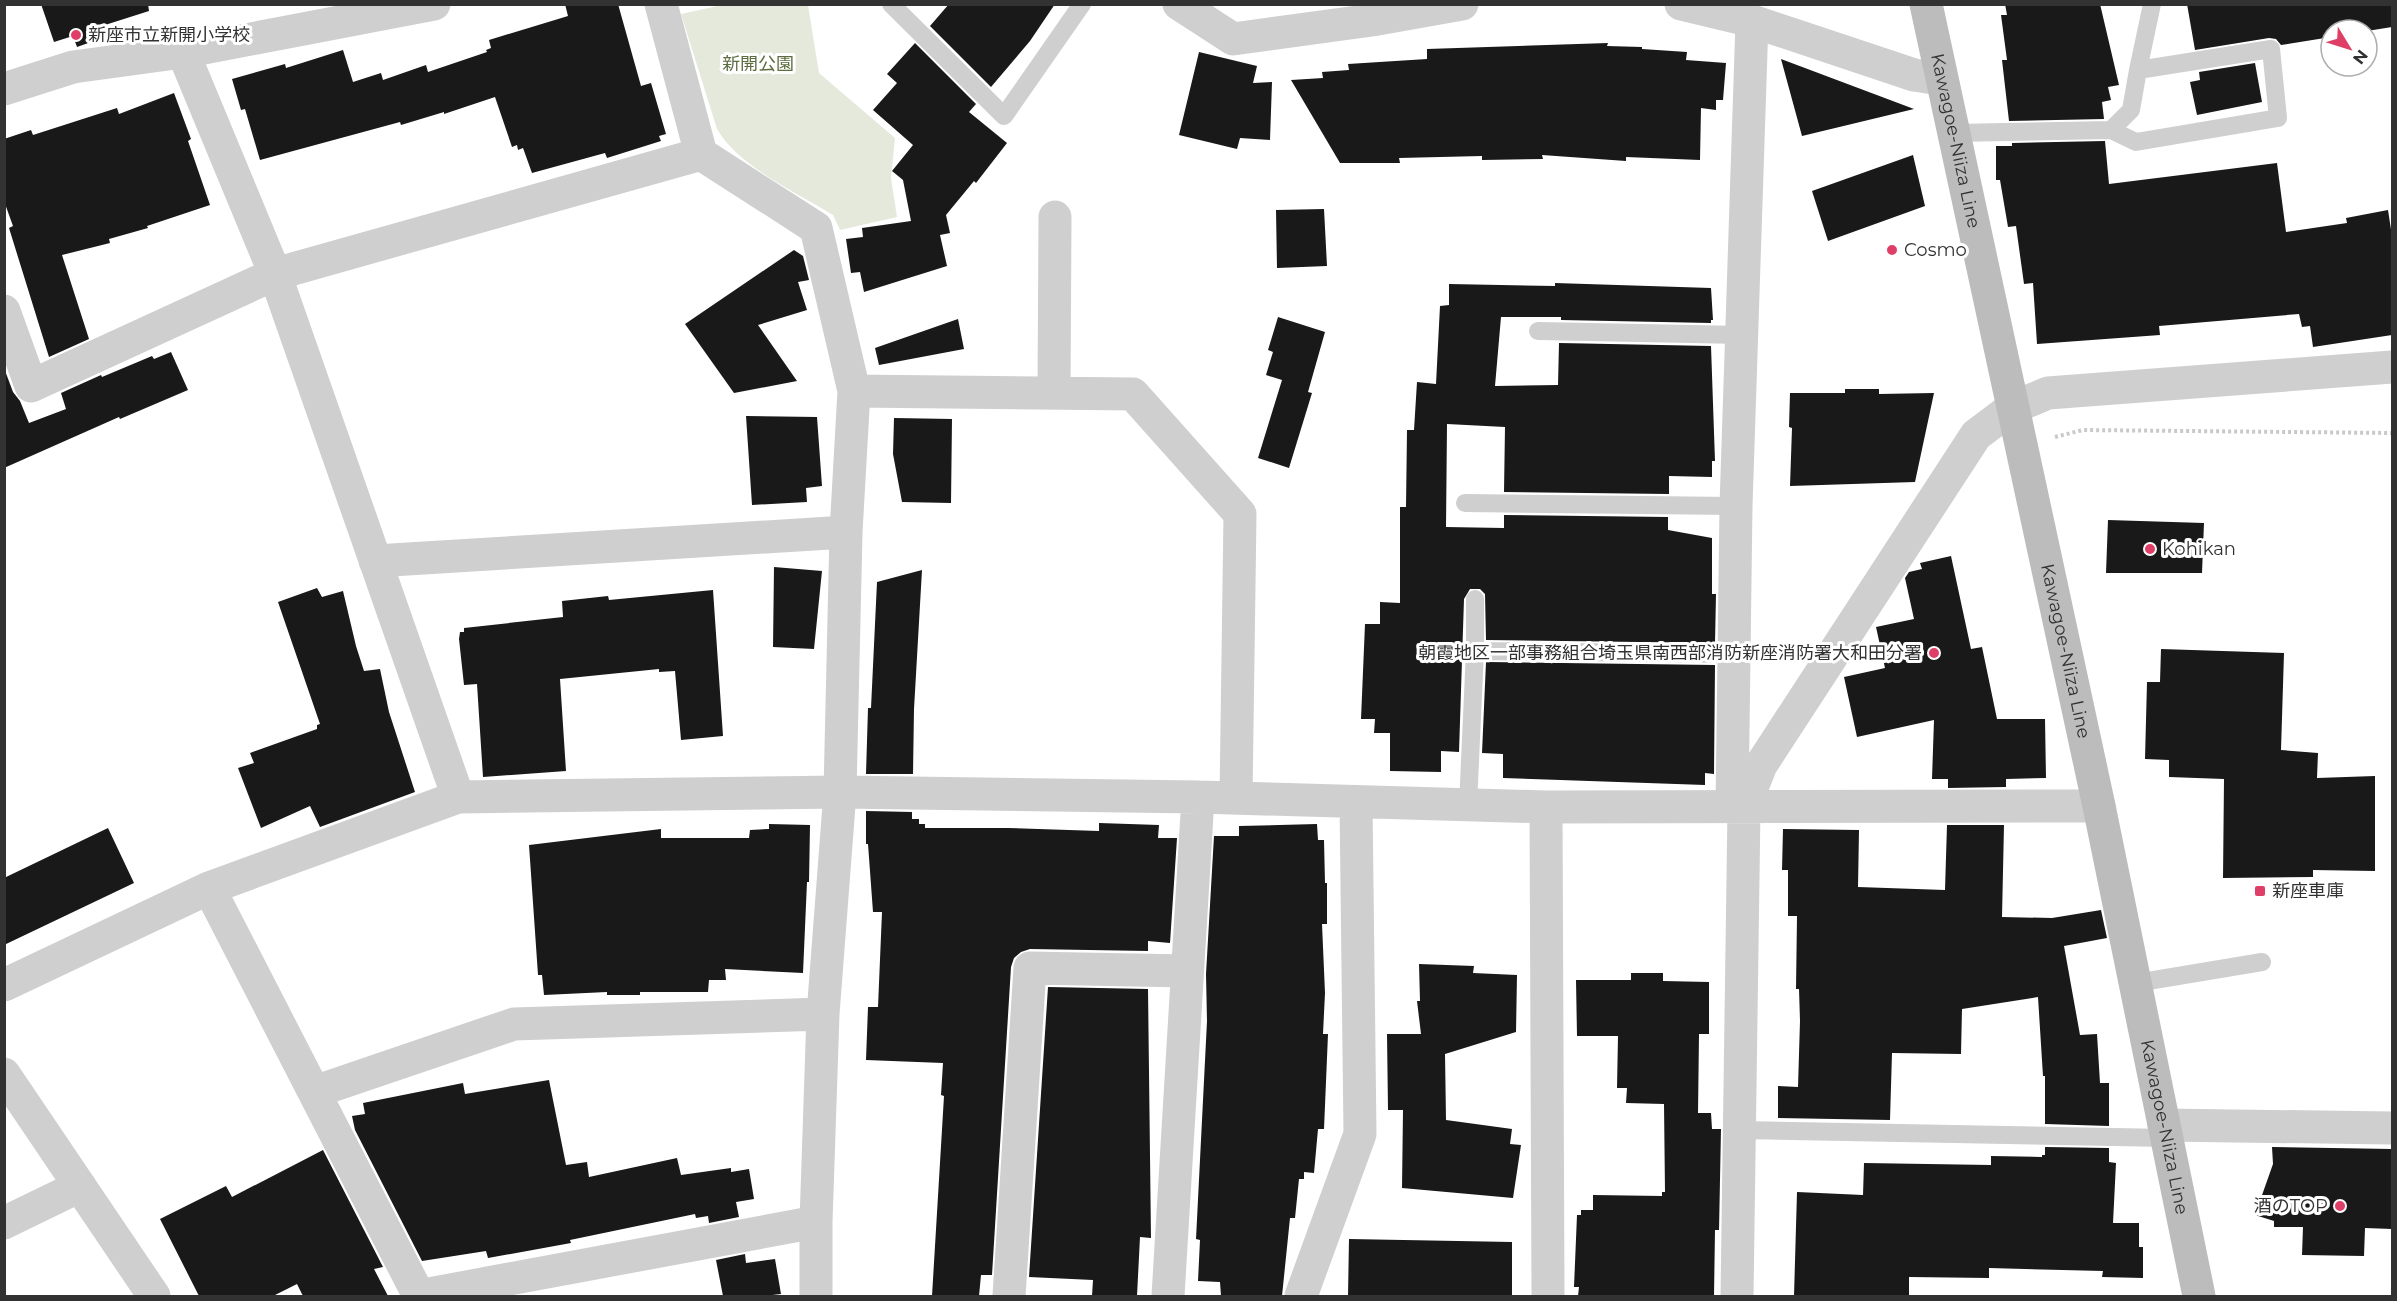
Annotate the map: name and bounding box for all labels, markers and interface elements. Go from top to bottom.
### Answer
north arrow [2319,18,2379,78]
place label: 新座市立新開小学校 [88,24,250,46]
marker: 新座市立新開小学校 [69,28,83,42]
text: N [2349,46,2372,68]
street label: Kawagoe-Niiza Line [1926,51,1985,230]
park label: 新開公園 [722,53,794,75]
place label: Cosmo [1904,239,1967,261]
marker: Cosmo [1885,243,1899,257]
place label: Kohikan [2162,538,2236,560]
marker: Kohikan [2143,542,2157,556]
street label: Kawagoe-Niiza Line [2036,562,2095,741]
place label: 朝霞地区一部事務組合埼玉県南西部消防新座消防署大和田分署 [1418,642,1922,664]
marker: 朝霞地区一部事務組合埼玉県南西部消防新座消防署大和田分署 [1927,646,1941,660]
place label: 新座車庫 [2272,880,2344,902]
marker: 新座車庫 [2253,884,2267,898]
street label: Kawagoe-Niiza Line [2136,1037,2193,1217]
place label: 酒のTOP [2254,1195,2328,1217]
marker: 酒のTOP [2333,1199,2347,1213]

